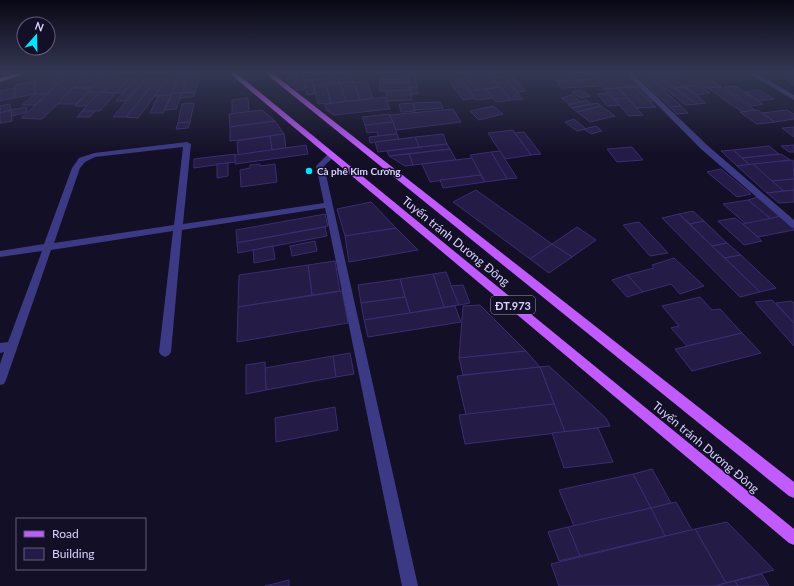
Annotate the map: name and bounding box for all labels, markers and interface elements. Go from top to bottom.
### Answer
north arrow [16,16,56,56]
text: N [33,19,46,34]
place label: Cà phê Kim Cương [317,165,401,177]
marker: Cà phê Kim Cương [304,166,314,176]
street label: Tuyến tránh Dương Đông [399,193,513,289]
road number: ĐT.973 [491,296,535,314]
street label: Tuyến tránh Dương Đông [650,398,762,496]
legend [16,518,146,570]
text: Road [52,526,79,541]
text: Building [52,546,95,561]

